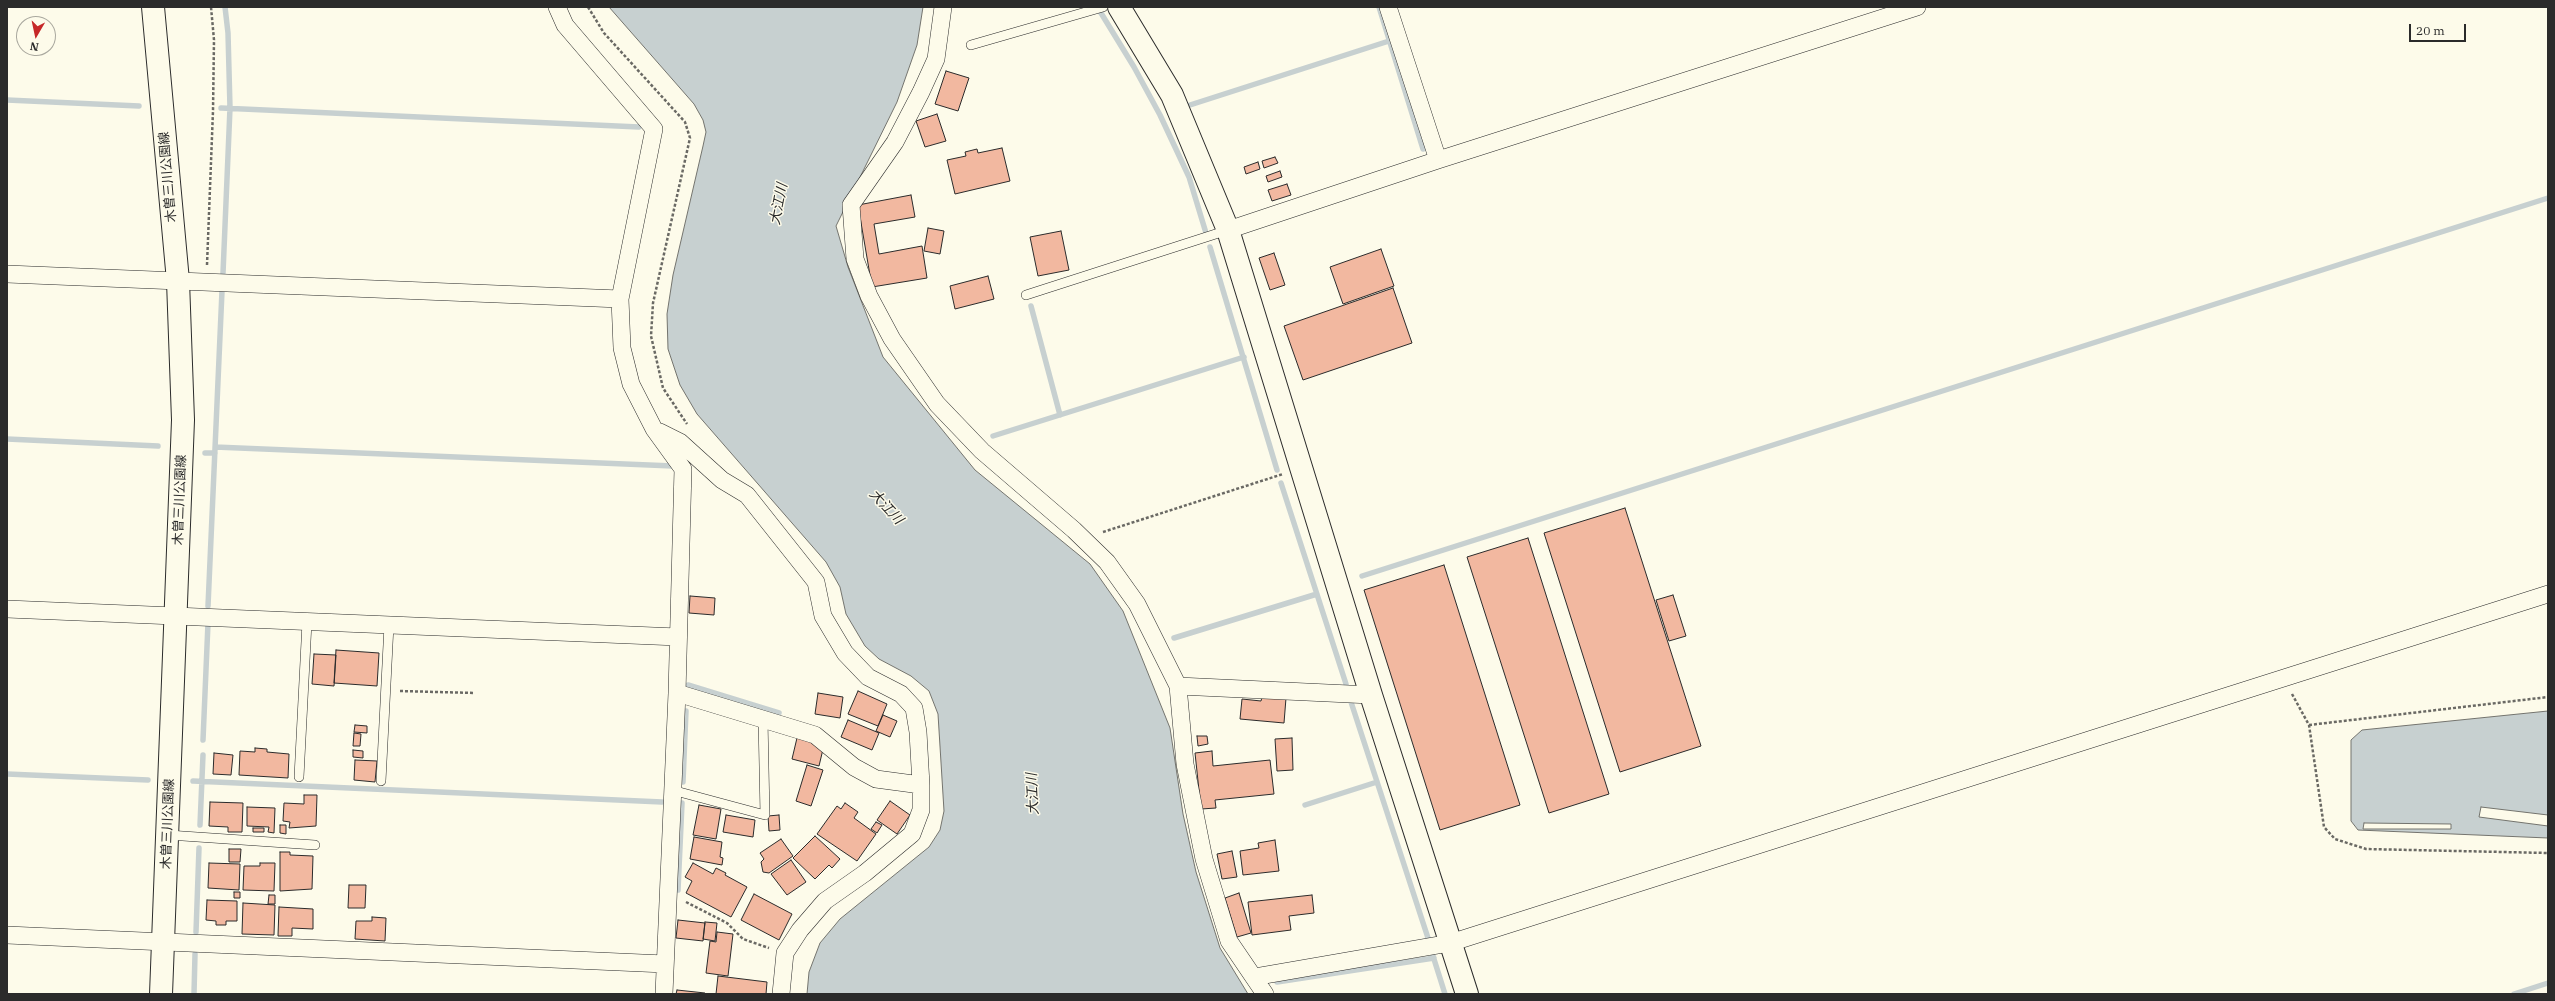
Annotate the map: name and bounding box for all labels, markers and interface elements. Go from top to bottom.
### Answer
north arrow [16,16,56,56]
scale bar [2411,16,2468,42]
text: 20 m [2416,23,2445,38]
text: N [29,39,40,54]
street label: 木曽三川公園線 [156,131,180,223]
water label: 大江川 [767,182,791,226]
street label: 木曽三川公園線 [171,454,189,546]
water label: 大江川 [866,486,906,528]
water label: 大江川 [1024,773,1042,815]
street label: 木曽三川公園線 [159,778,177,870]

